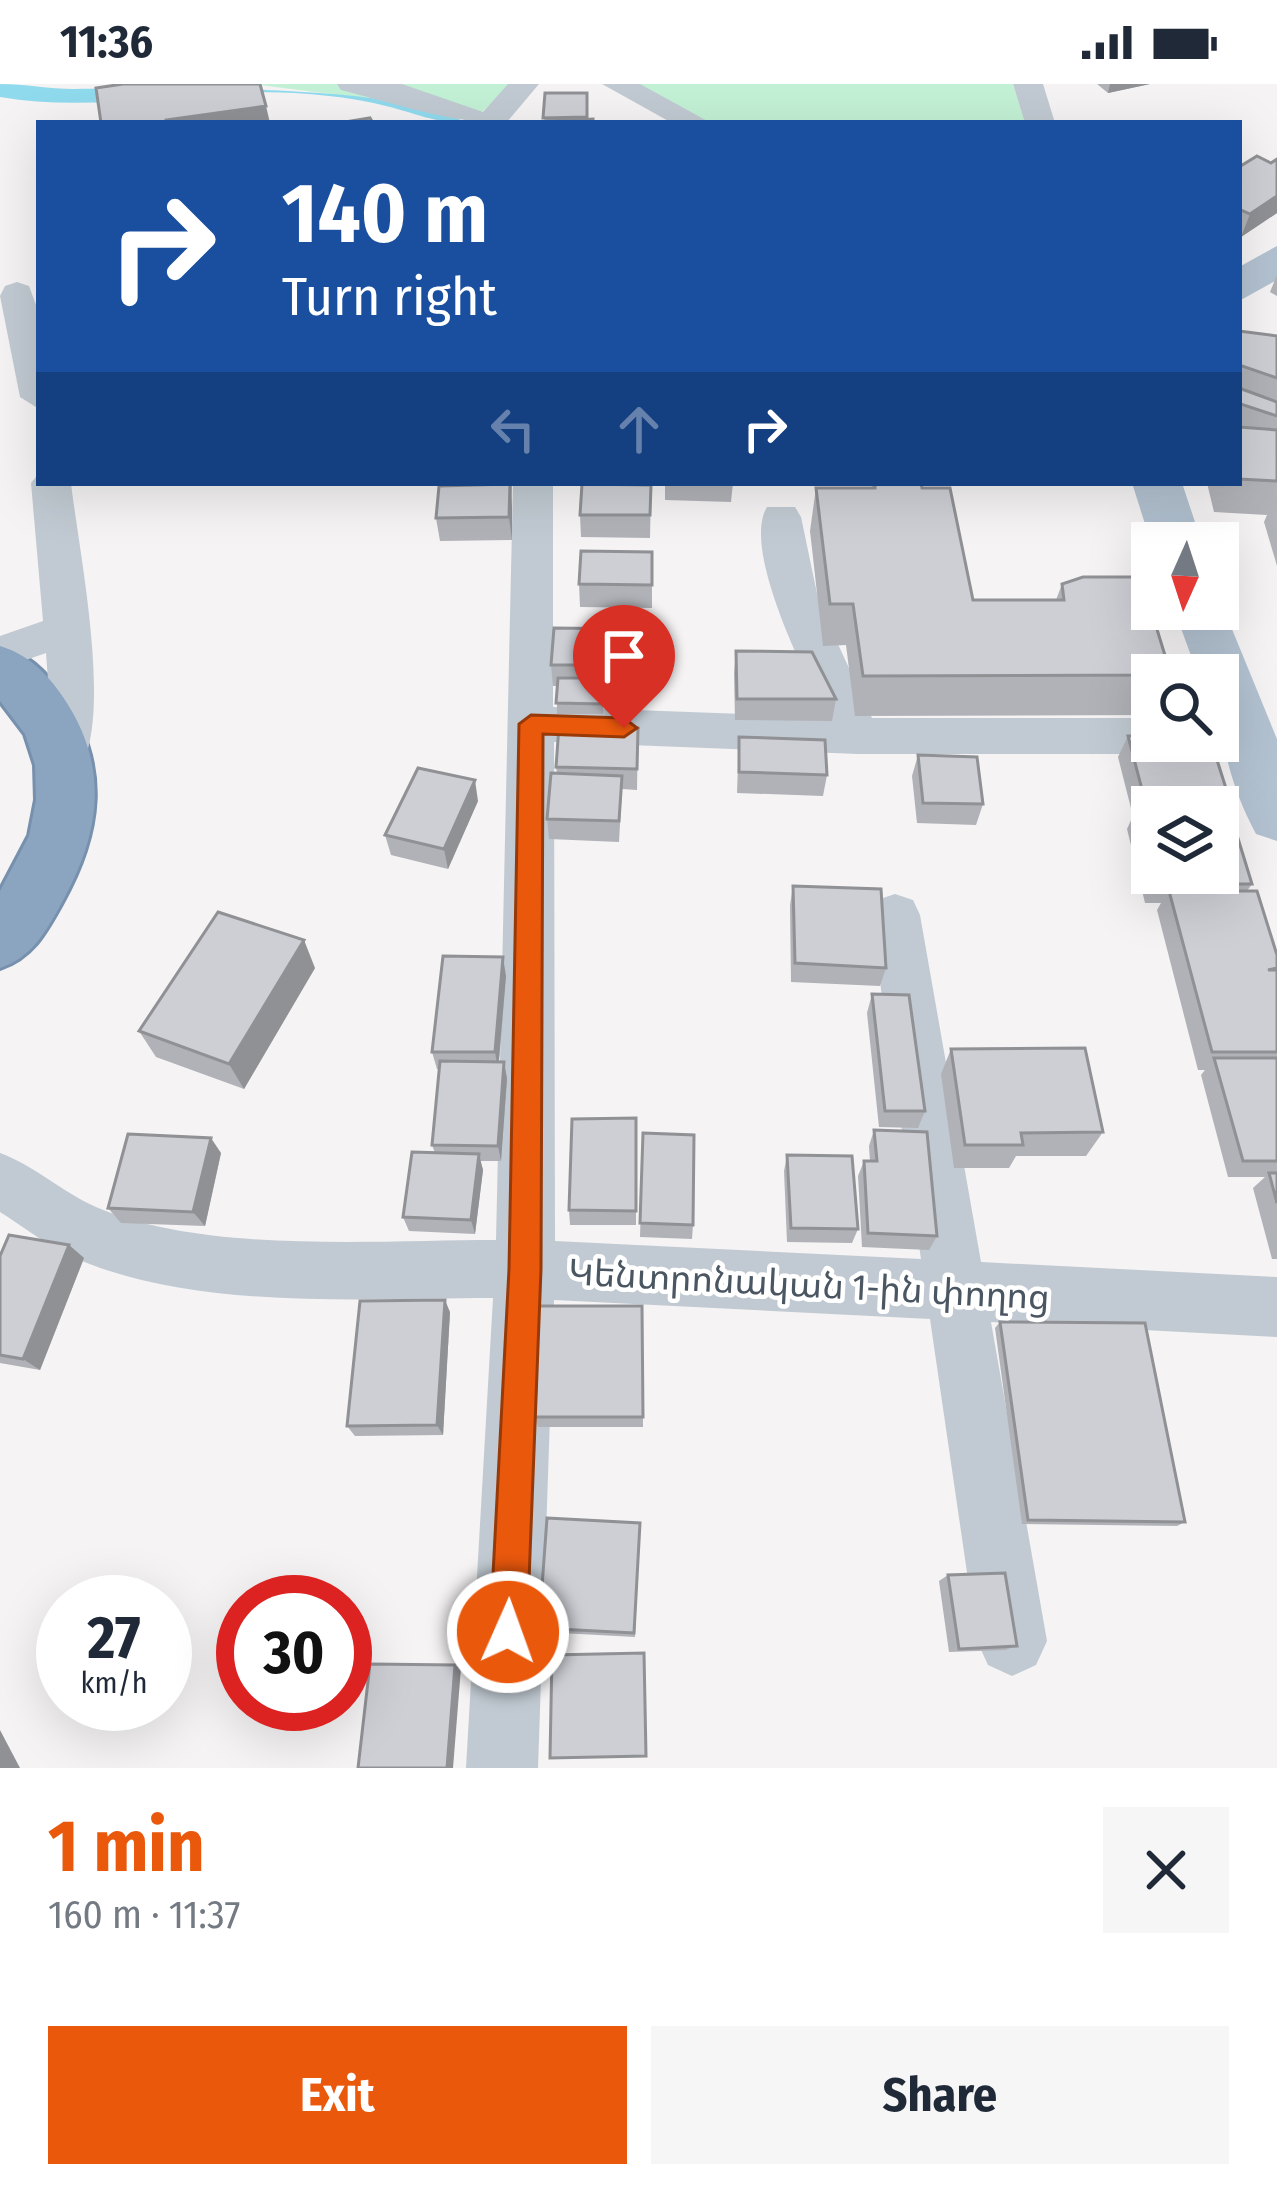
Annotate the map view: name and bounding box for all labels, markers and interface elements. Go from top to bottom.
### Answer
text: 11:36 [60,15,153,69]
text: 140 m [282,163,488,264]
icon: right [84,168,240,324]
text: Turn right [282,265,497,329]
icon: left [480,396,546,462]
icon: ahead [606,396,672,462]
icon: right [732,396,798,462]
north arrow [1131,522,1239,630]
map controls [1131,522,1239,894]
pin [573,605,675,728]
icon: arrive [591,623,657,689]
button: search [1131,654,1239,762]
button: layers [1131,786,1239,894]
street label: Կենտրոնական 1-ին փողոց [567,1250,1051,1320]
position arrow [445,1569,571,1695]
speed limit sign: 30 [216,1575,372,1731]
text: 27 [87,1602,141,1674]
text: km/h [81,1665,147,1701]
text: 1 min [48,1804,205,1890]
button: close [1103,1807,1229,1933]
text: 160 m · 11:37 [48,1892,240,1938]
button: Exit [48,2026,627,2164]
button: Share [651,2026,1229,2164]

